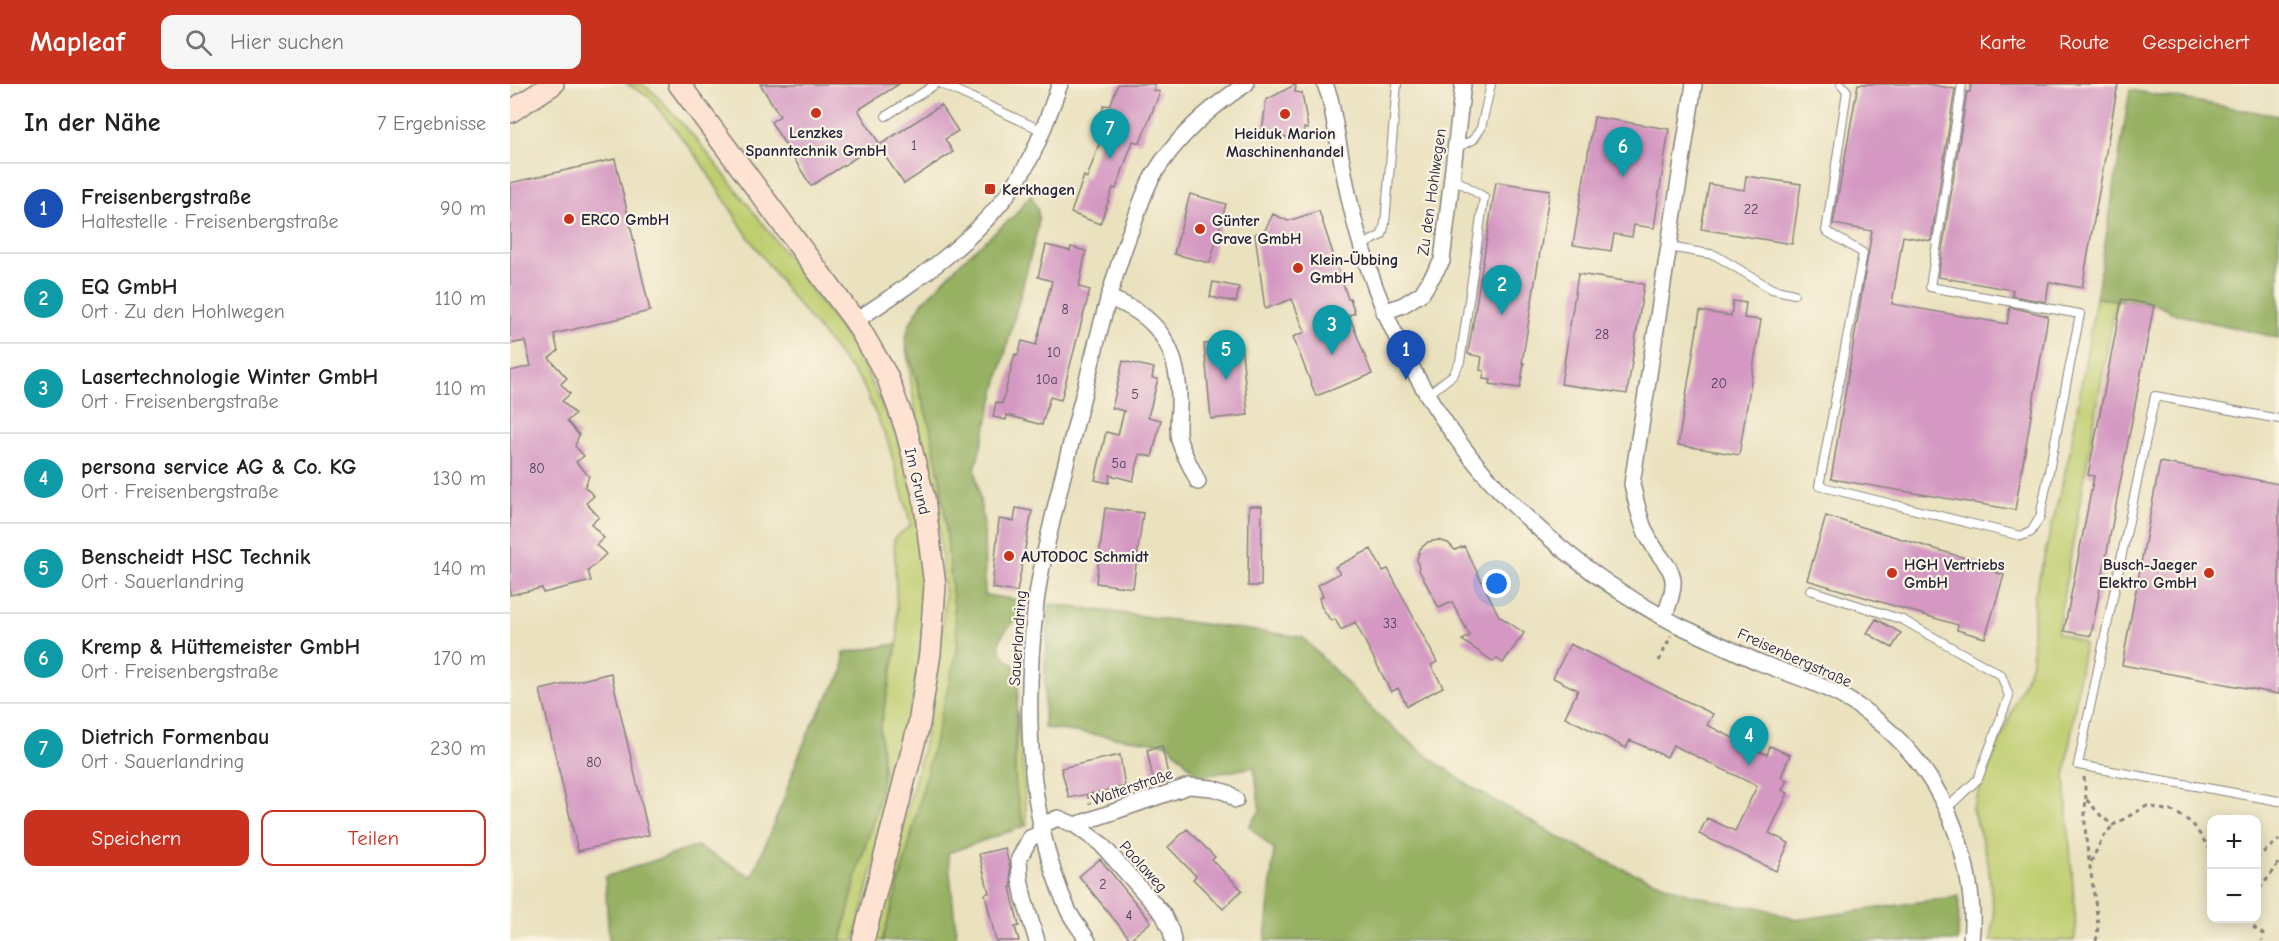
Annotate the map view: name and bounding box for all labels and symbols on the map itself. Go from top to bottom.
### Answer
marker: Lenzkes Spanntechnik GmbH [809,106,823,120]
marker: Heiduk Marion Maschinenhandel [1278,107,1292,121]
pin: 7 [1090,110,1130,159]
place label: Lenzkes Spanntechnik GmbH [745,124,887,160]
place label: Heiduk Marion Maschinenhandel [1226,125,1344,161]
street label: Zu den Hohlwegen [1414,127,1450,257]
pin: 6 [1604,128,1642,177]
house number: 1 [911,137,917,154]
place label: Kerkhagen [1002,181,1075,199]
marker: Kerkhagen [983,182,997,196]
house number: 22 [1744,201,1758,218]
place label: ERCO GmbH [581,211,669,229]
marker: ERCO GmbH [562,212,576,226]
place label: Günter Grave GmbH [1212,212,1301,248]
marker: Günter Grave GmbH [1193,222,1207,236]
place label: Klein-Übbing GmbH [1310,251,1399,287]
marker: Klein-Übbing GmbH [1291,261,1305,275]
pin: 2 [1482,266,1522,315]
house number: 8 [1061,301,1069,318]
pin: 3 [1312,306,1352,355]
house number: 28 [1595,326,1609,343]
pin: 5 [1206,330,1246,380]
pin: 1 [1386,330,1426,380]
house number: 10 [1047,344,1061,361]
house number: 10a [1036,371,1058,388]
house number: 20 [1711,375,1727,392]
house number: 5 [1131,386,1139,403]
street label: Im Grund [901,446,933,516]
house number: 5a [1112,455,1126,472]
house number: 80 [529,460,545,477]
place label: AUTODOC Schmidt [1021,548,1149,566]
marker: AUTODOC Schmidt [1002,549,1016,563]
place label: HGH Vertriebs GmbH [1904,556,2005,592]
place label: Busch-Jaeger Elektro GmbH [2099,556,2198,592]
marker: HGH Vertriebs GmbH [1885,566,1899,580]
marker: Busch-Jaeger Elektro GmbH [2202,566,2216,580]
your location [1482,569,1511,598]
street label: Sauerlandring [1006,590,1030,687]
house number: 33 [1383,615,1397,632]
street label: Freisenbergstraße [1735,625,1855,691]
pin: 4 [1730,716,1768,766]
house number: 80 [586,754,602,771]
street label: Walterstraße [1089,765,1175,809]
street label: Paolaweg [1116,837,1171,896]
house number: 2 [1099,876,1107,893]
house number: 4 [1126,907,1133,924]

